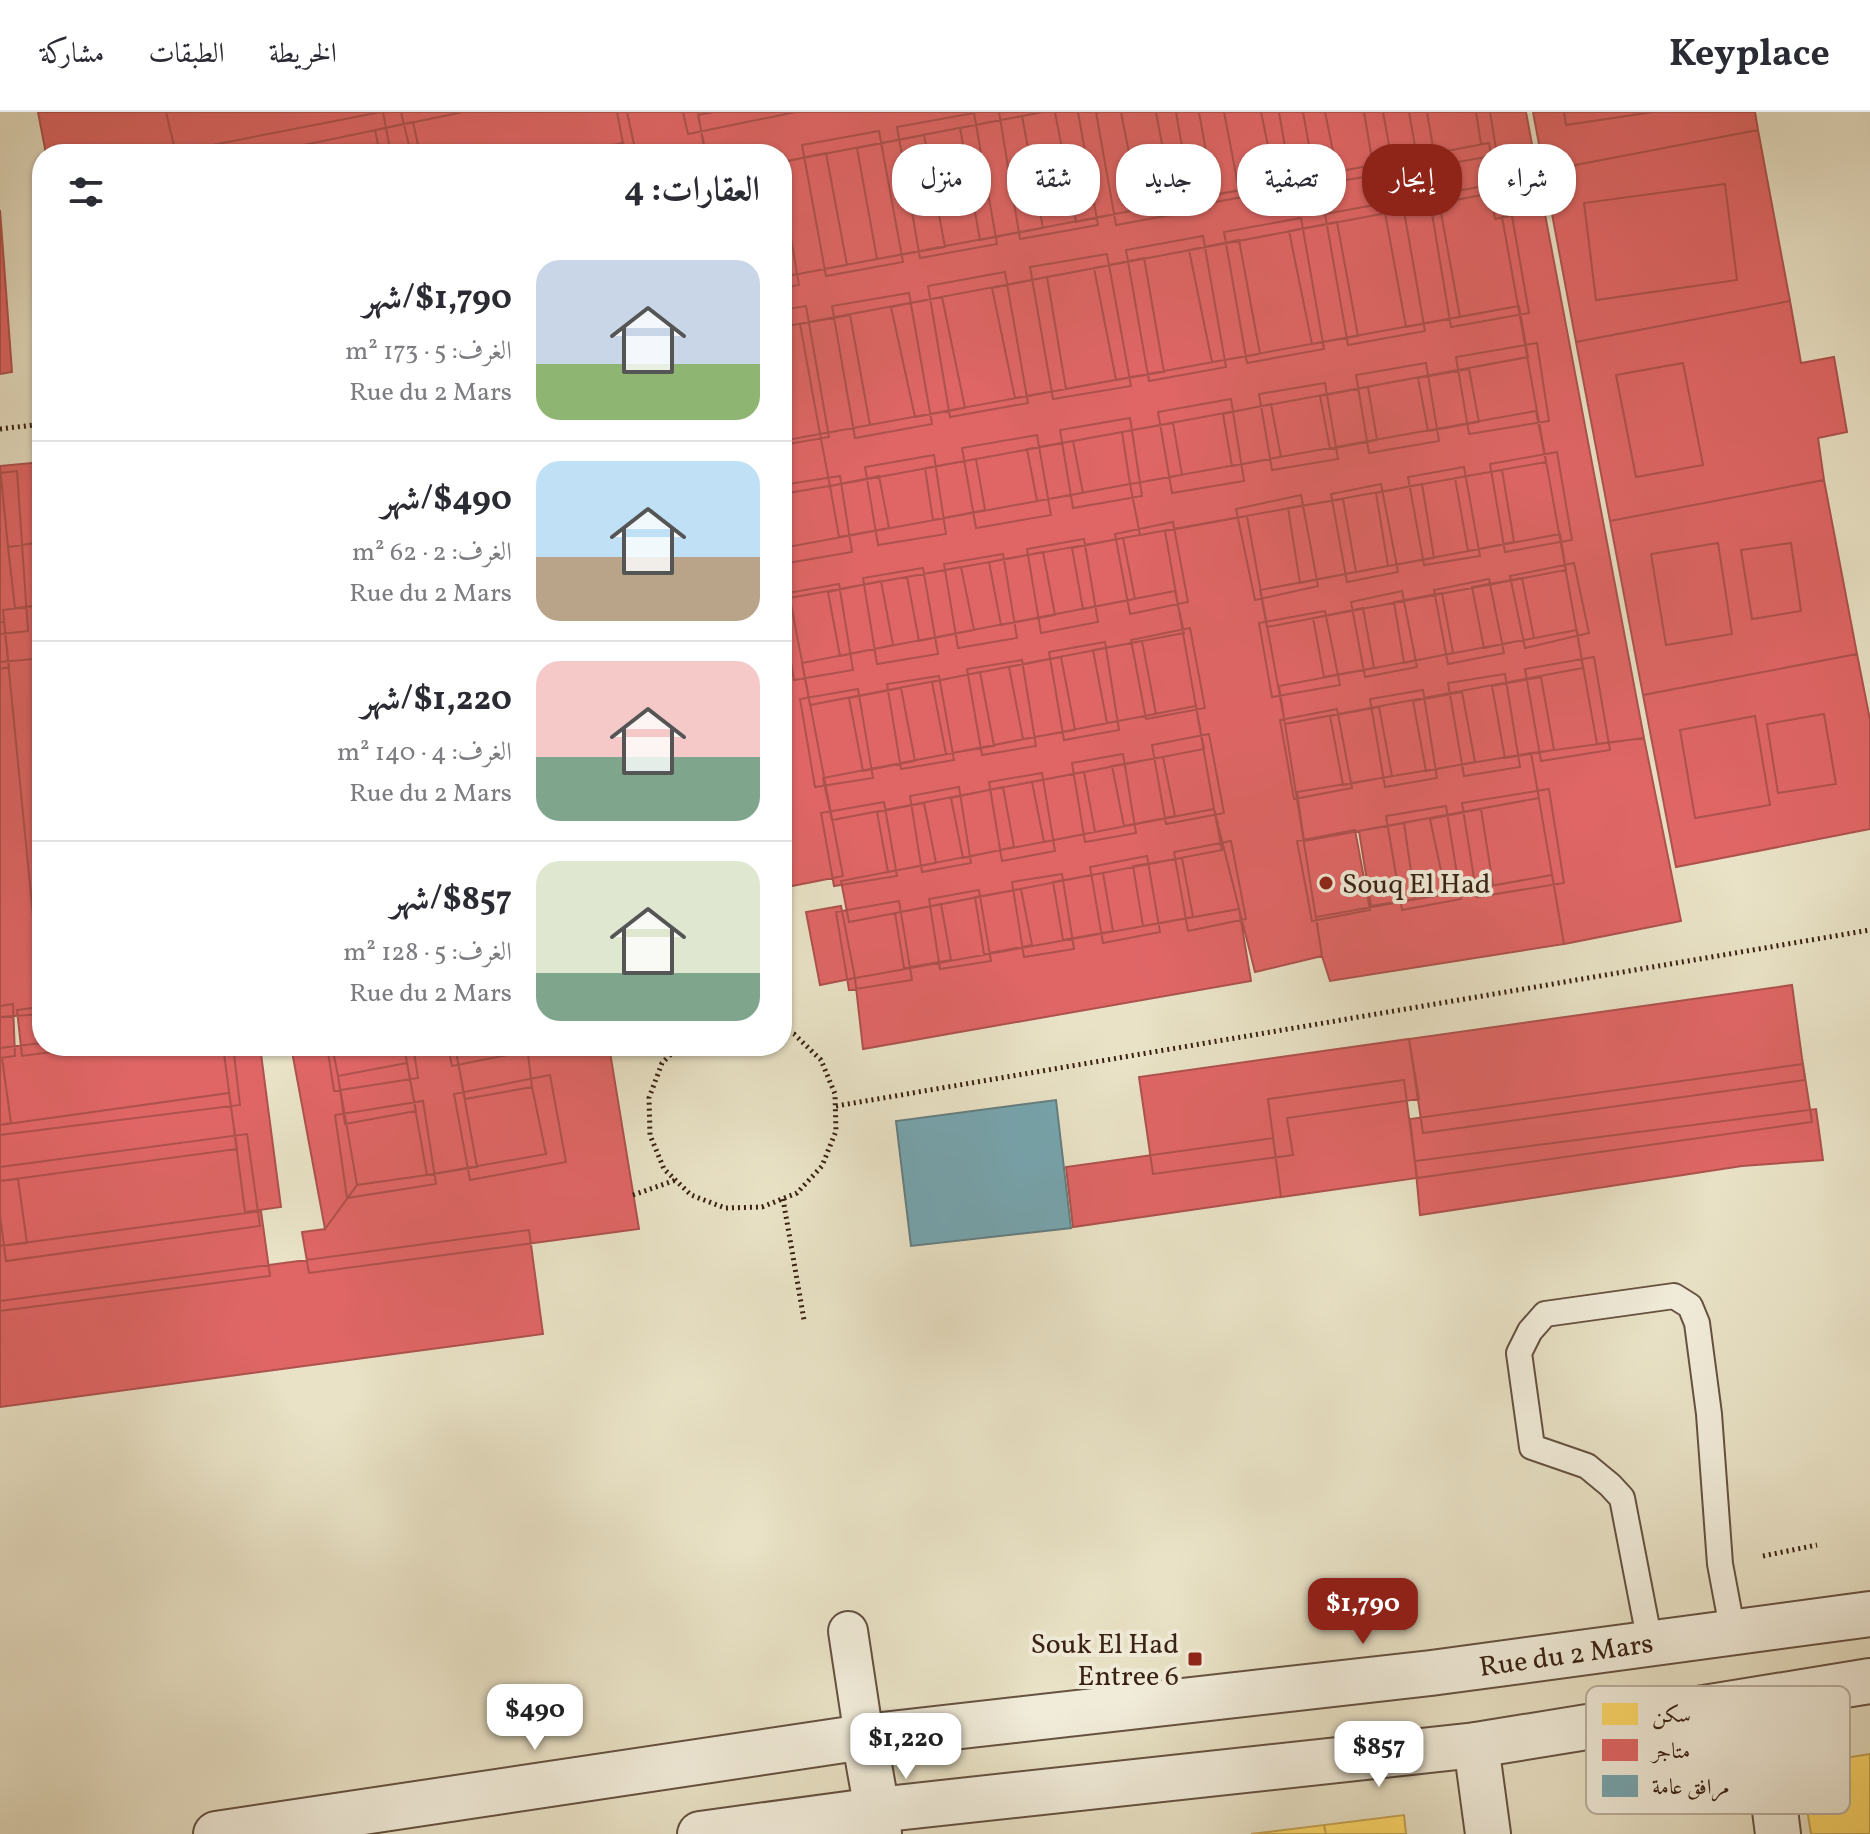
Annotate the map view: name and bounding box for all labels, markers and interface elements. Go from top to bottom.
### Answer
text: Keyplace [1669,29,1830,82]
text: مشاركة [40,35,104,74]
text: الطبقات [148,35,225,74]
text: الخريطة [269,35,337,74]
chip: منزل [892,144,991,216]
chip: شقة [1007,144,1100,216]
chip: جديد [1116,144,1221,216]
chip: تصفية [1237,144,1346,216]
chip: إيجار [1362,144,1462,216]
chip: شراء [1478,144,1576,216]
text: العقارات: 4 [624,168,760,215]
icon: filters [64,170,108,214]
text: $1,790/شهر [363,276,512,323]
icon: home [600,292,696,388]
text: الغرف: 5 · 173 m² [345,334,512,370]
text: Rue du 2 Mars [349,375,512,411]
text: $490/شهر [381,477,512,524]
icon: home [600,493,696,589]
text: الغرف: 2 · 62 m² [352,535,512,571]
text: Rue du 2 Mars [349,576,512,612]
text: $1,220/شهر [361,677,512,724]
icon: home [600,693,696,789]
text: الغرف: 4 · 140 m² [337,735,512,771]
text: Rue du 2 Mars [349,776,512,812]
place label: Souq El Had [1342,866,1491,905]
marker: Souq El Had [1317,874,1335,892]
text: $857/شهر [391,877,512,924]
icon: home [600,893,696,989]
text: الغرف: 5 · 128 m² [343,935,512,971]
text: Rue du 2 Mars [349,976,512,1012]
pin: $1,790 [1298,1578,1428,1646]
text: $1,790 [1326,1586,1400,1622]
street label: Rue du 2 Mars [1477,1625,1656,1688]
place label: Souk El Had Entree 6 [1030,1626,1179,1697]
marker: Souk El Had Entree 6 [1186,1650,1204,1668]
pin: $490 [488,1684,582,1752]
legend [1586,1686,1850,1814]
text: $490 [505,1692,565,1728]
text: سكن [1652,1701,1691,1732]
pin: $1,220 [841,1713,971,1781]
text: $1,220 [868,1721,944,1757]
pin: $857 [1332,1721,1426,1789]
text: $857 [1352,1729,1406,1765]
text: متاجر [1650,1737,1690,1768]
text: مرافق عامة [1652,1773,1730,1804]

